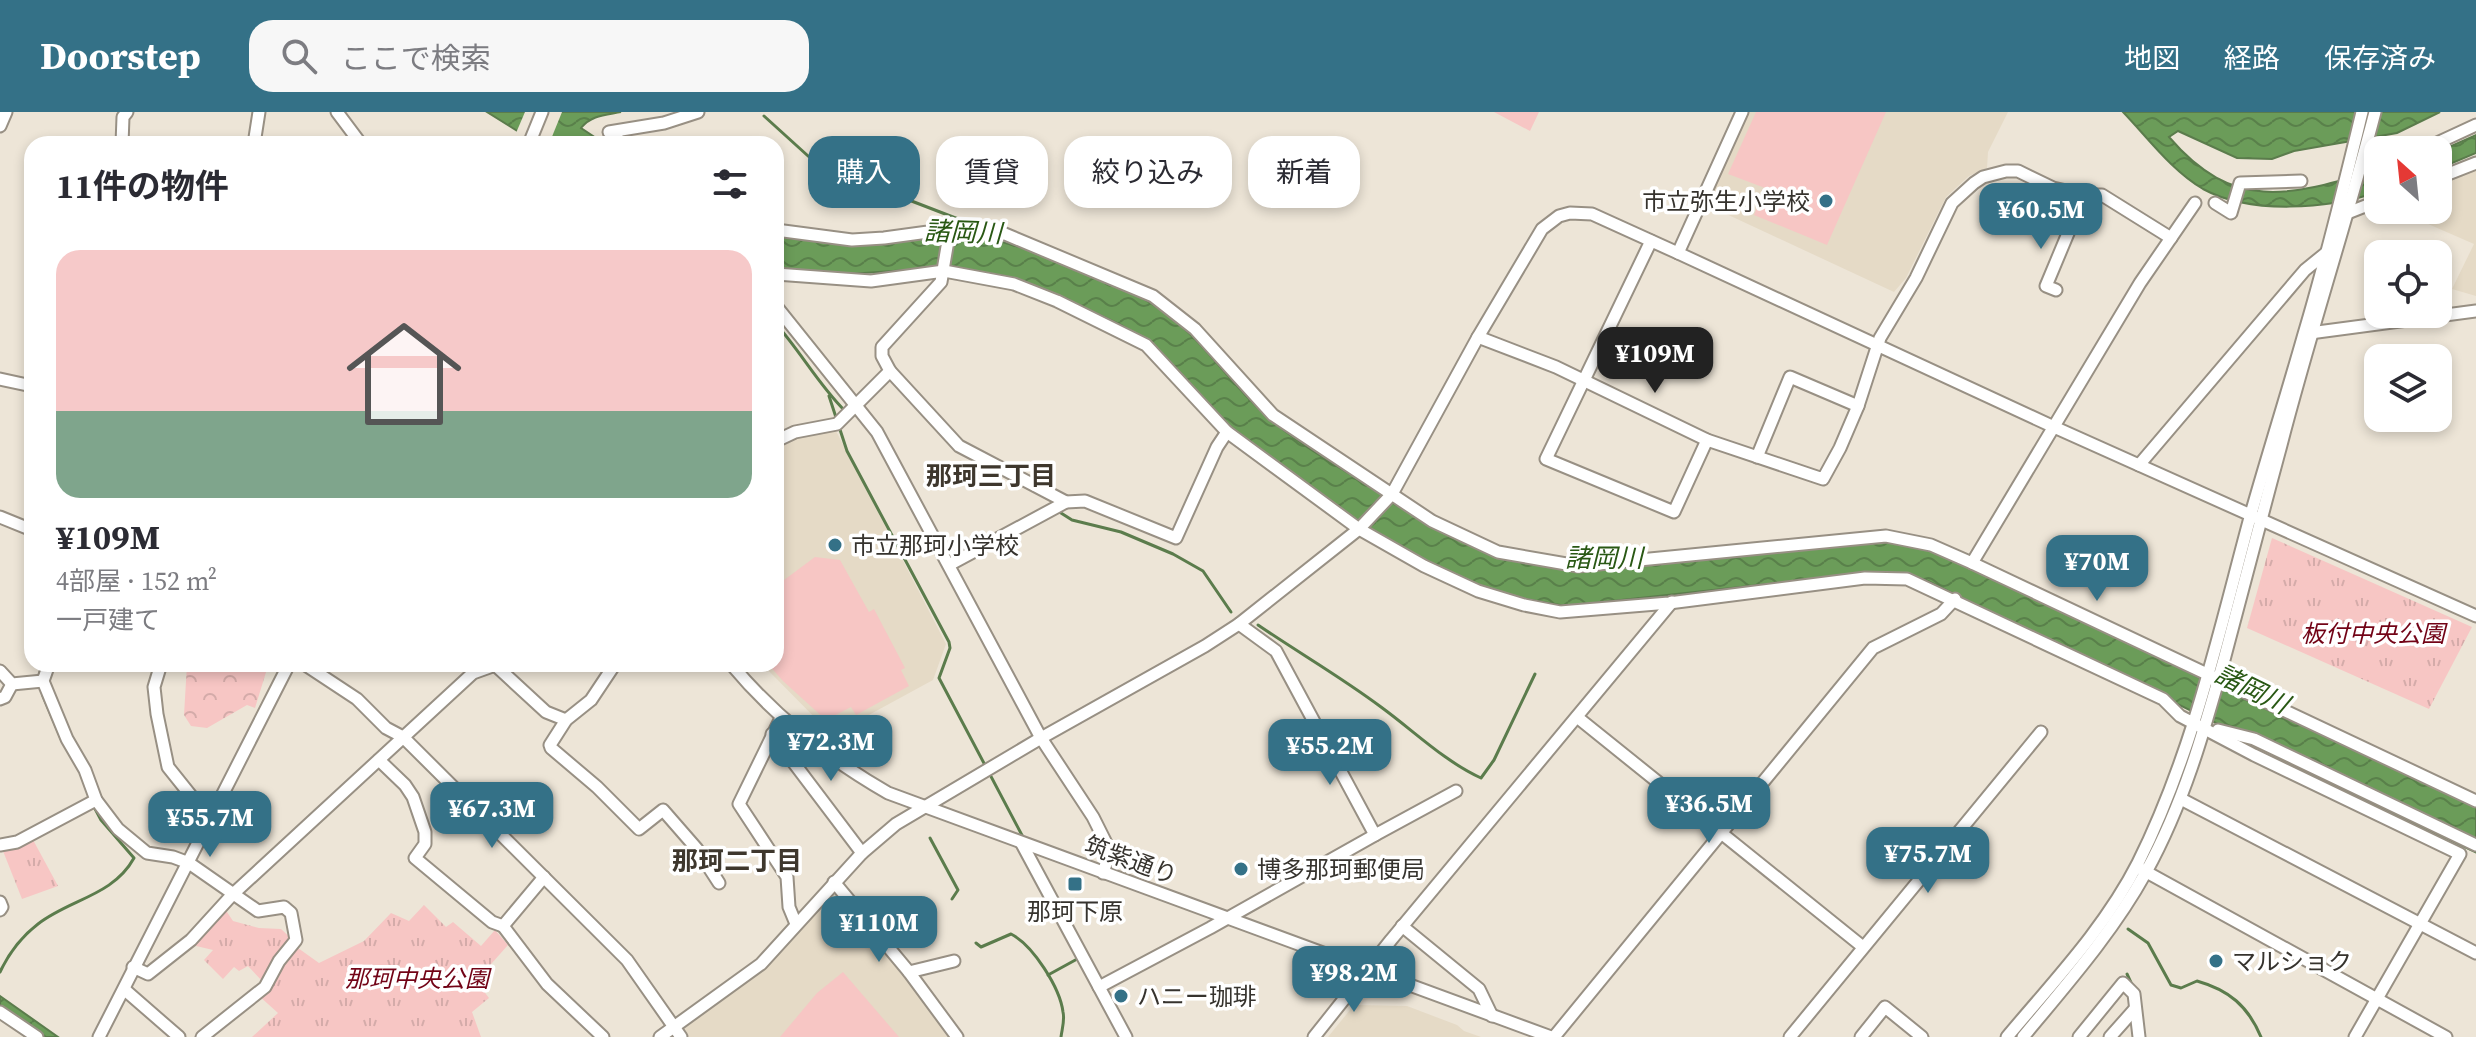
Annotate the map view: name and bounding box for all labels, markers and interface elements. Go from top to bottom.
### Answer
search box [249,20,809,92]
text: Doorstep [40,30,201,82]
icon: search [277,34,321,78]
text: ここで検索 [341,38,491,79]
text: 地図 [2124,39,2180,77]
text: 経路 [2224,39,2280,77]
text: 保存済み [2324,39,2436,77]
chip: 購入 [808,136,920,208]
chip: 賃貸 [936,136,1048,208]
chip: 絞り込み [1064,136,1232,208]
chip: 新着 [1248,136,1360,208]
north arrow [2364,136,2452,224]
map controls [2364,136,2452,432]
icon: filters [708,162,752,206]
text: 11件の物件 [56,163,229,209]
pin: ¥60.5M [1976,183,2106,251]
place label: 市立弥生小学校 [1642,185,1810,218]
text: ¥60.5M [1997,191,2085,227]
marker: 市立弥生小学校 [1817,192,1835,210]
water label: 諸岡川 [923,213,1006,251]
button: locate [2364,240,2452,328]
icon: home [332,302,476,446]
pin: ¥109M [1599,327,1711,395]
text: ¥109M [1615,335,1695,371]
button: layers [2364,344,2452,432]
district label: 那珂三丁目 [926,458,1056,494]
text: ¥109M [56,514,160,560]
place label: 市立那珂小学校 [851,529,1019,562]
pin: ¥70M [2050,535,2144,603]
marker: 市立那珂小学校 [826,536,844,554]
water label: 諸岡川 [1565,540,1646,576]
text: ¥70M [2064,543,2130,579]
text: 4部屋 · 152 m² [56,563,217,599]
text: 一戸建て [56,602,160,638]
park label: 板付中央公園 [2301,617,2448,650]
water label: 諸岡川 [2209,656,2298,724]
pin: ¥72.3M [766,715,896,783]
pin: ¥55.2M [1265,719,1395,787]
text: ¥72.3M [787,723,875,759]
text: ¥55.2M [1286,727,1374,763]
pin: ¥36.5M [1644,777,1774,845]
pin: ¥67.3M [427,782,557,850]
text: ¥36.5M [1665,785,1753,821]
text: ¥67.3M [448,790,536,826]
pin: ¥55.7M [145,791,275,859]
text: ¥55.7M [166,799,254,835]
pin: ¥75.7M [1863,827,1993,895]
street label: 筑紫通り [1080,828,1182,892]
text: ¥75.7M [1884,835,1972,871]
district label: 那珂二丁目 [672,843,802,879]
place label: 博多那珂郵便局 [1257,853,1425,886]
marker: 博多那珂郵便局 [1232,860,1250,878]
marker: 那珂下原 [1066,875,1084,893]
place label: 那珂下原 [1027,895,1123,928]
pin: ¥110M [823,896,935,964]
text: ¥110M [839,904,919,940]
place label: マルショク [2232,945,2352,978]
pin: ¥98.2M [1289,946,1419,1014]
marker: マルショク [2207,952,2225,970]
text: ¥98.2M [1310,954,1398,990]
park label: 那珂中央公園 [345,962,492,995]
place label: ハニー珈琲 [1137,980,1257,1013]
marker: ハニー珈琲 [1112,987,1130,1005]

